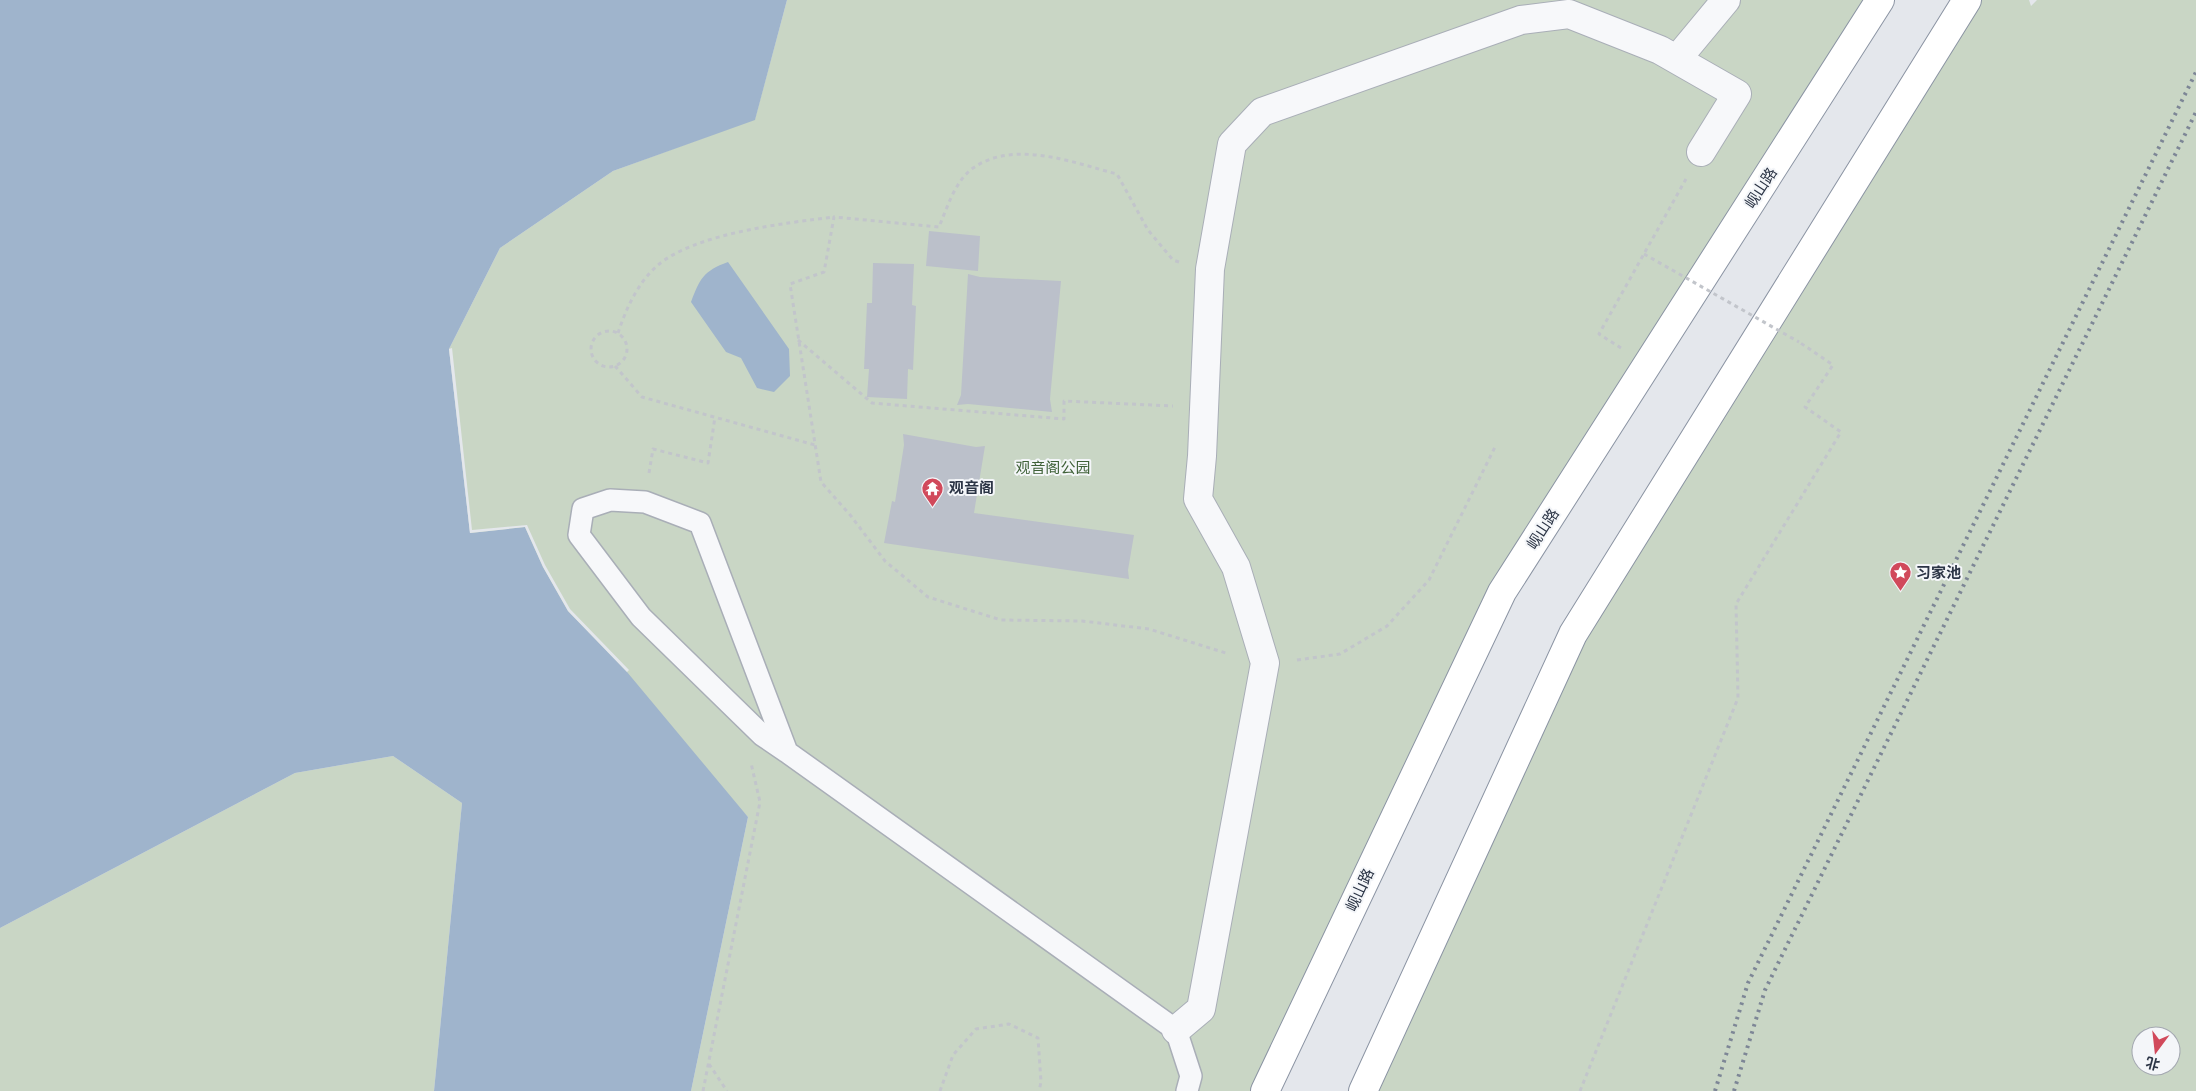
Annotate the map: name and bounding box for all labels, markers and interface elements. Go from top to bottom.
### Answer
street label: 岘山路 [1741,164,1781,212]
park label: 观音阁公园 [1015,459,1091,477]
temple icon: 观音阁 [921,476,945,507]
place label: 观音阁 [949,479,994,497]
street label: 岘山路 [1523,505,1563,553]
place icon: 习家池 [1888,561,1912,592]
place label: 习家池 [1916,564,1961,582]
street label: 岘山路 [1342,866,1378,914]
north arrow [2131,1026,2181,1076]
text: 北 [2144,1054,2161,1073]

